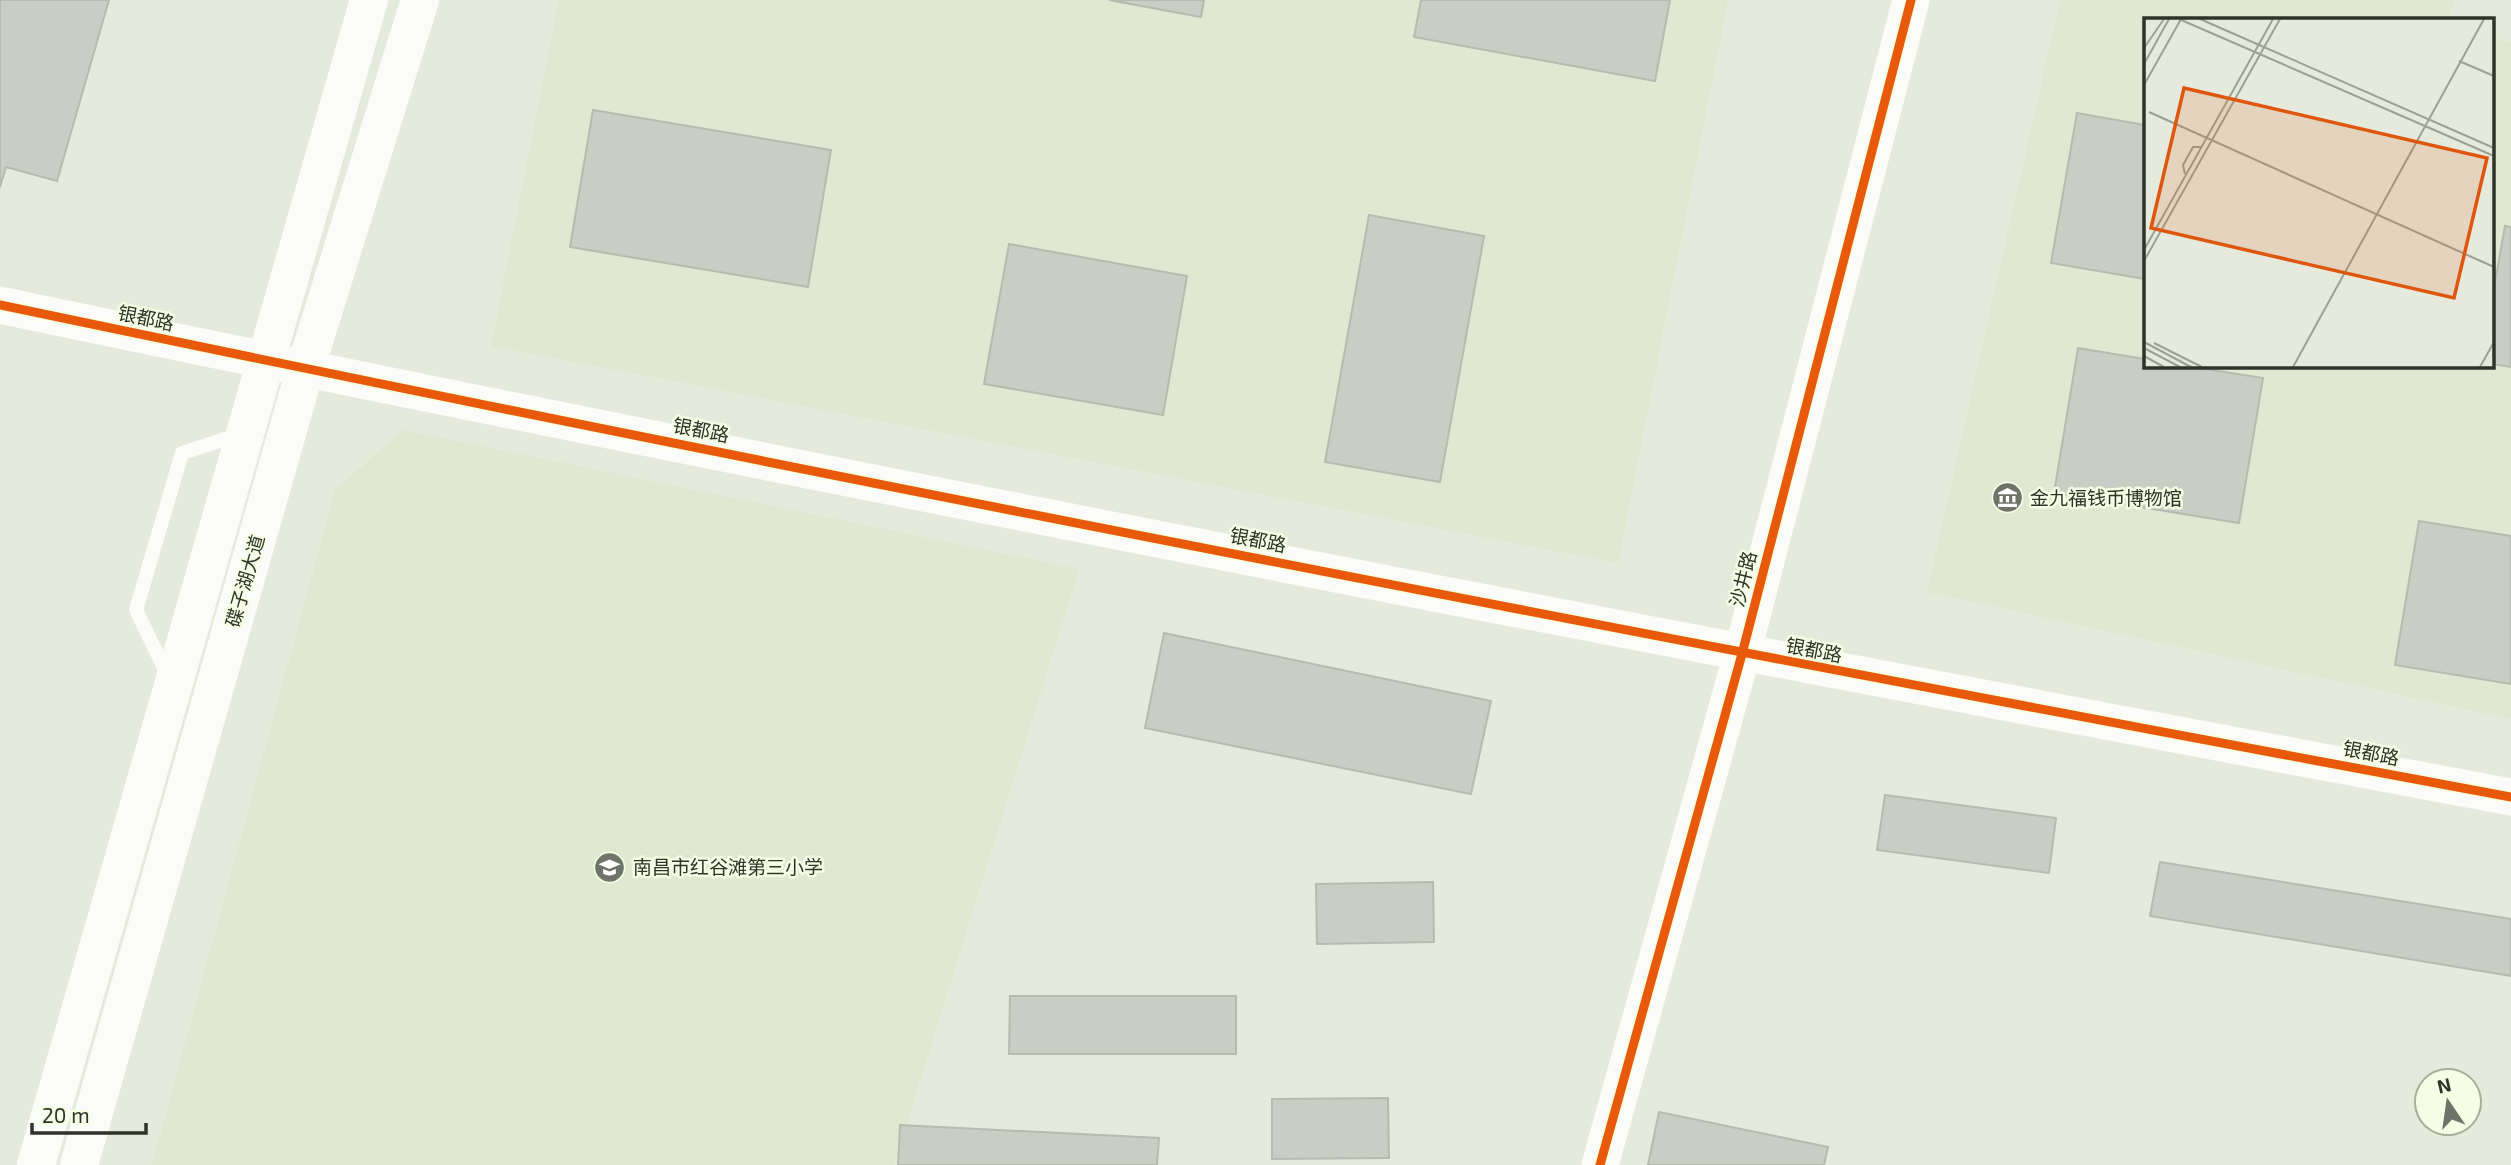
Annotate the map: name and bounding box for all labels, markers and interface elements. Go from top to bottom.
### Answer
inset map [2144,18,2494,368]
street label: 银都路 [116,300,176,335]
street label: 银都路 [671,413,731,446]
museum icon: 金九福钱币博物馆 [1990,481,2024,515]
place label: 金九福钱币博物馆 [2030,486,2182,509]
street label: 银都路 [1228,523,1288,556]
street label: 碟子湖大道 [220,532,269,630]
street label: 沙井路 [1724,548,1761,609]
street label: 银都路 [1784,633,1844,666]
street label: 银都路 [2341,736,2401,769]
school or university icon: 南昌市红谷滩第三小学 [593,850,627,884]
place label: 南昌市红谷滩第三小学 [633,855,823,878]
north arrow [2413,1067,2483,1137]
text: N [2435,1072,2453,1098]
scale bar [32,1092,145,1136]
text: 20 m [42,1102,90,1127]

